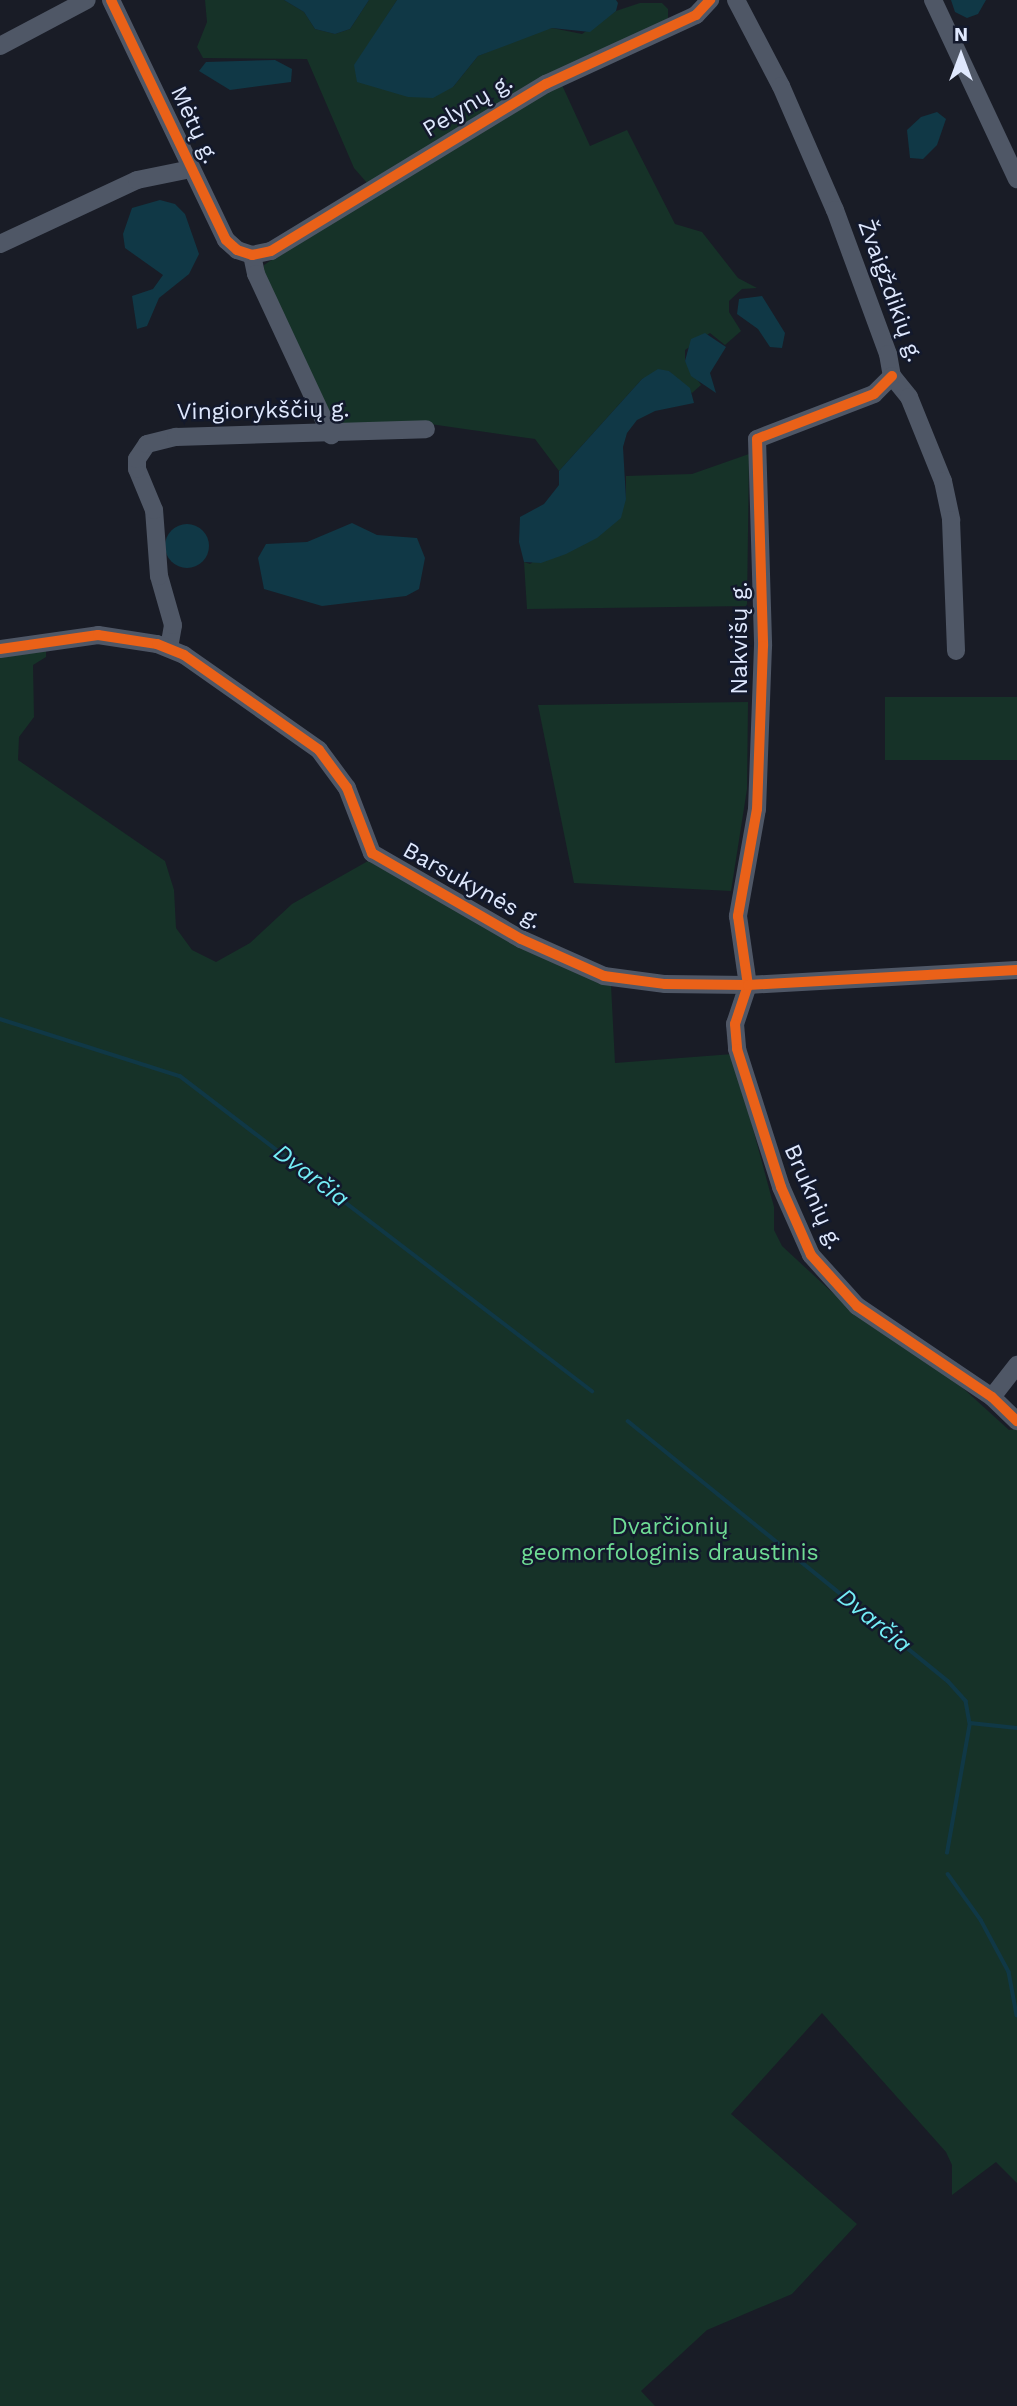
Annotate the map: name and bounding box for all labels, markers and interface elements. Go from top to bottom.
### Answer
north arrow [926,21,996,91]
text: N [954,23,968,46]
street label: Pelynų g. [418,68,518,144]
street label: Mėtų g. [164,82,224,168]
street label: Žvaigždikių g. [852,216,928,366]
street label: Vingiorykščių g. [176,396,350,426]
street label: Nakvišų g. [726,581,754,695]
street label: Barsukynės g. [398,837,546,935]
water label: Dvarčia [268,1138,354,1214]
street label: Bruknių g. [778,1140,848,1254]
park label: Dvarčionių geomorfologinis draustinis [521,1513,819,1567]
water label: Dvarčia [831,1582,917,1660]

